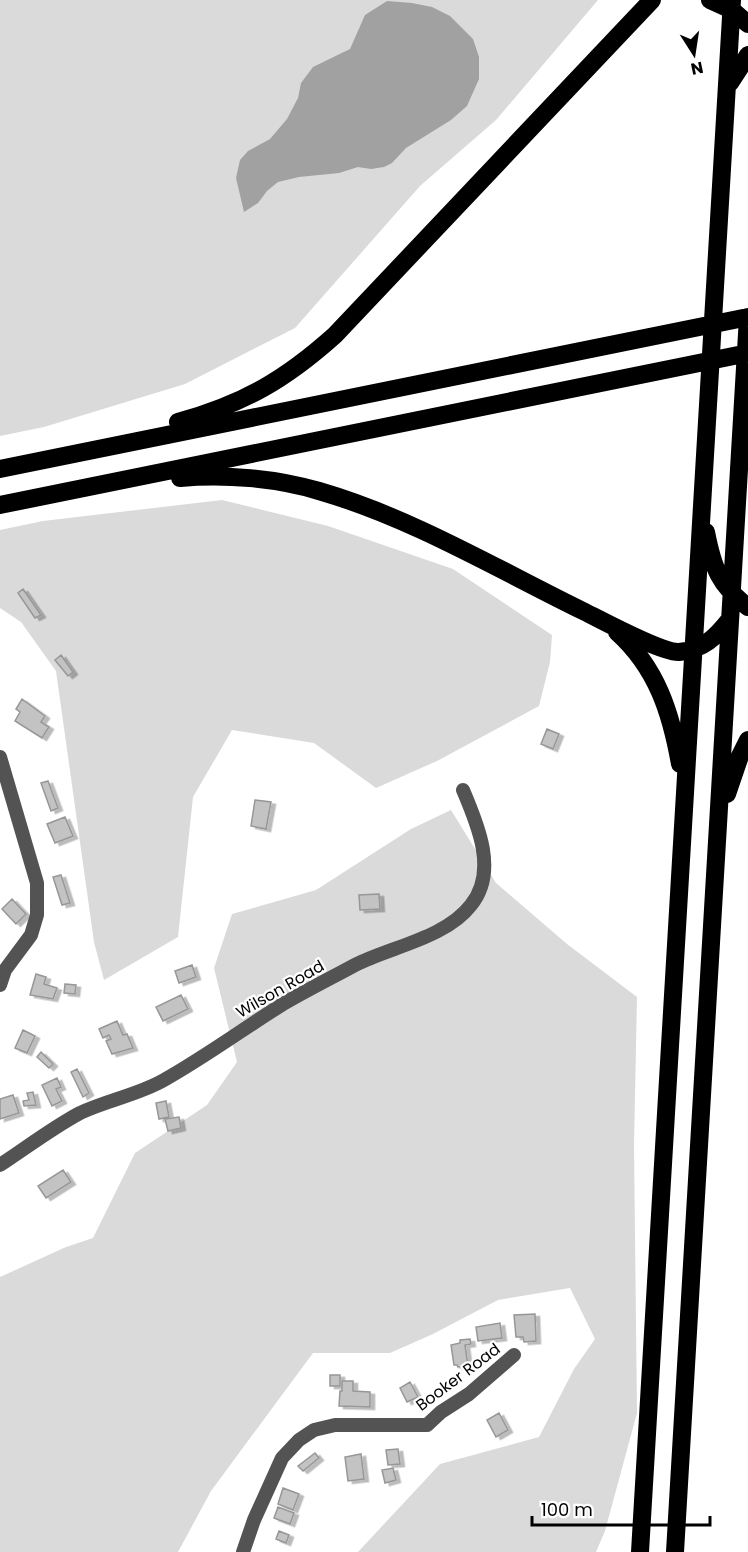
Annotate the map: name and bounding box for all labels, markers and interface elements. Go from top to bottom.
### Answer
north arrow [664,24,724,84]
text: N [689,56,705,81]
street label: Wilson Road [232,954,328,1024]
street label: Booker Road [411,1338,505,1416]
scale bar [532,1489,710,1527]
text: 100 m [541,1497,593,1522]

